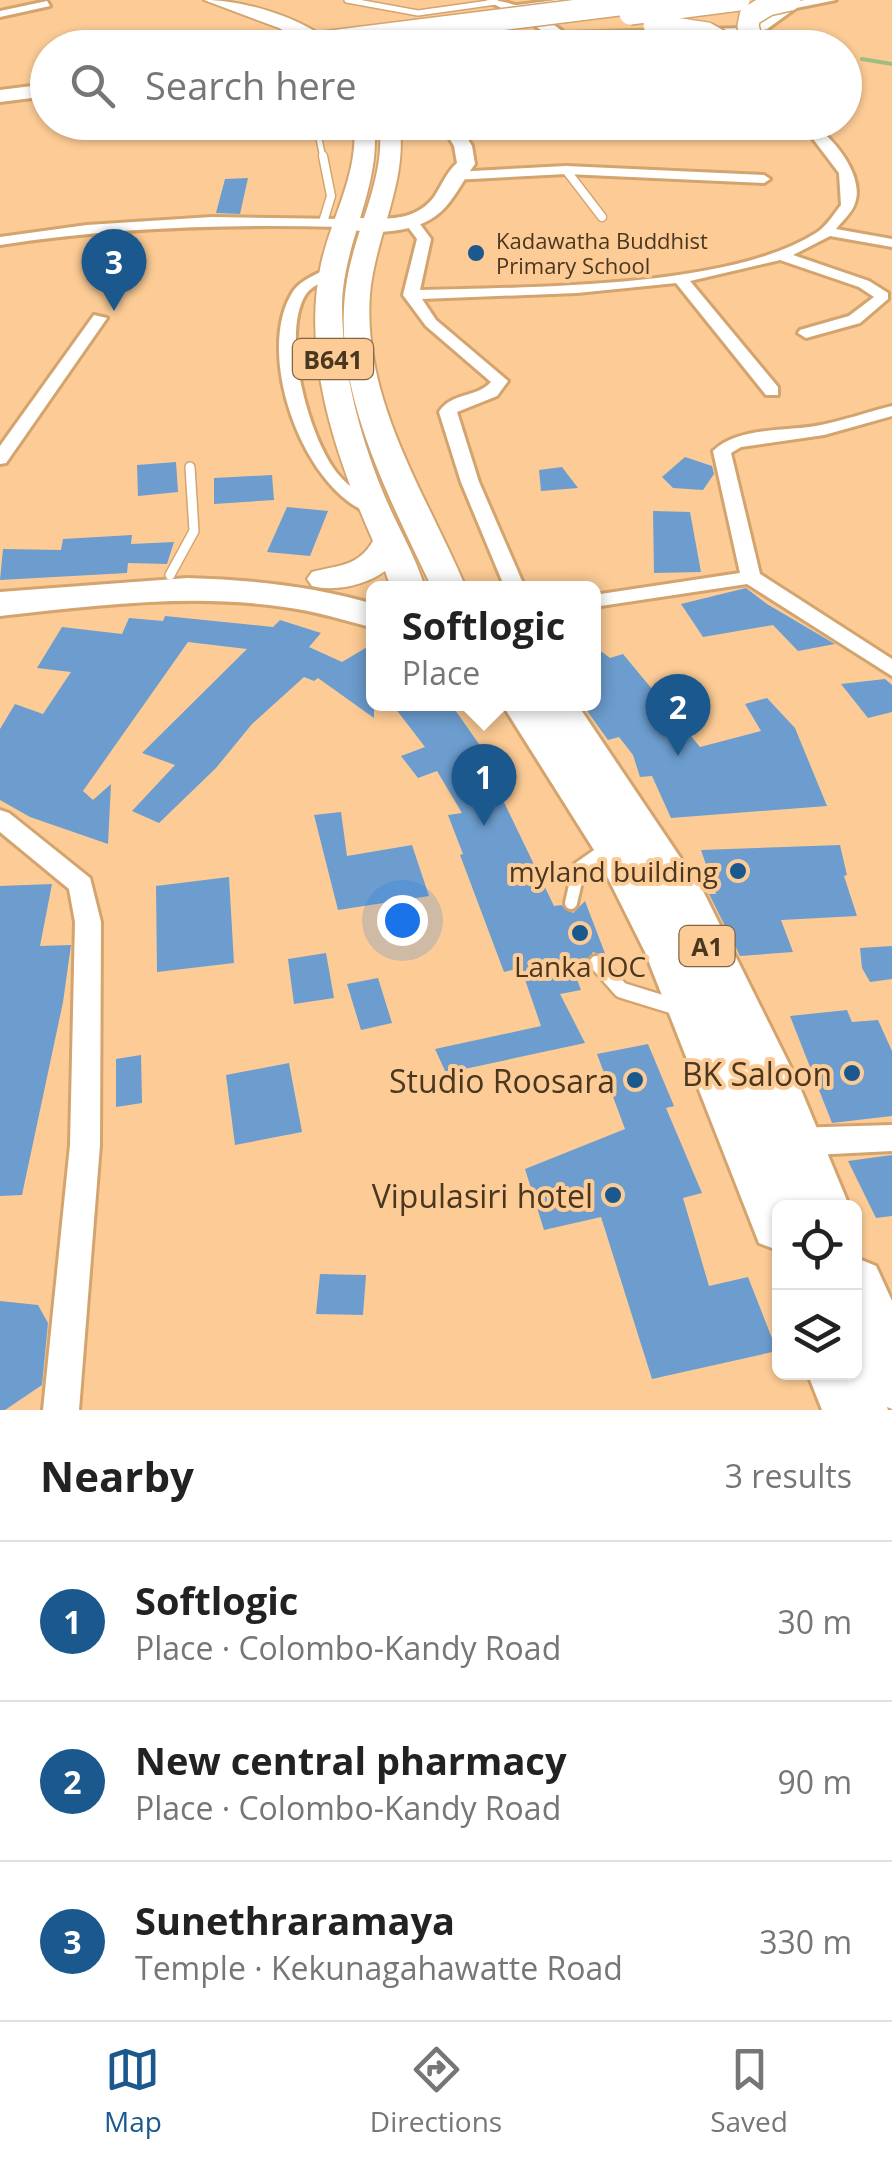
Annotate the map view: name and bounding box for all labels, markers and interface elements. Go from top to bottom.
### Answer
search box [30,30,862,140]
icon: search [65,58,120,113]
text: Search here [145,59,357,111]
place label: Kadawatha Buddhist Primary School [496,225,708,280]
pin: 3 [82,228,146,311]
marker: Kadawatha Buddhist Primary School [465,242,487,264]
road number: B641 [293,339,373,379]
popup [366,581,601,711]
text: Softlogic [402,599,565,651]
text: Place [402,651,480,694]
pin: 2 [646,674,710,756]
pin: 1 [452,744,516,826]
place label: myland building [509,852,718,890]
marker: myland building [727,860,749,882]
your location [377,895,428,946]
marker: Lanka IOC [569,922,591,944]
road number: A1 [680,926,734,966]
place label: Lanka IOC [514,947,646,985]
place label: BK Saloon [682,1052,832,1095]
place label: Studio Roosara [389,1059,615,1102]
marker: BK Saloon [841,1062,863,1084]
marker: Studio Roosara [624,1069,646,1091]
place label: Vipulasiri hotel [372,1174,593,1217]
marker: Vipulasiri hotel [602,1184,624,1206]
map controls [772,1200,862,1380]
button: locate [772,1200,862,1290]
button: layers [772,1290,862,1380]
text: Nearby [40,1447,194,1504]
text: 3 results [725,1454,852,1497]
text: Softlogic [135,1574,298,1626]
text: 1 [63,1600,82,1643]
text: 30 m [777,1600,852,1643]
text: Place · Colombo-Kandy Road [135,1626,561,1669]
text: New central pharmacy [135,1734,567,1786]
text: 2 [63,1760,82,1803]
text: 90 m [777,1760,852,1803]
text: Place · Colombo-Kandy Road [135,1786,561,1829]
text: Sunethraramaya [135,1894,455,1946]
text: 3 [63,1920,82,1963]
text: 330 m [759,1920,852,1963]
text: Temple · Kekunagahawatte Road [135,1946,623,1989]
tab: Map [104,2042,162,2140]
tab: Directions [370,2042,502,2140]
tab: Saved [710,2042,788,2140]

